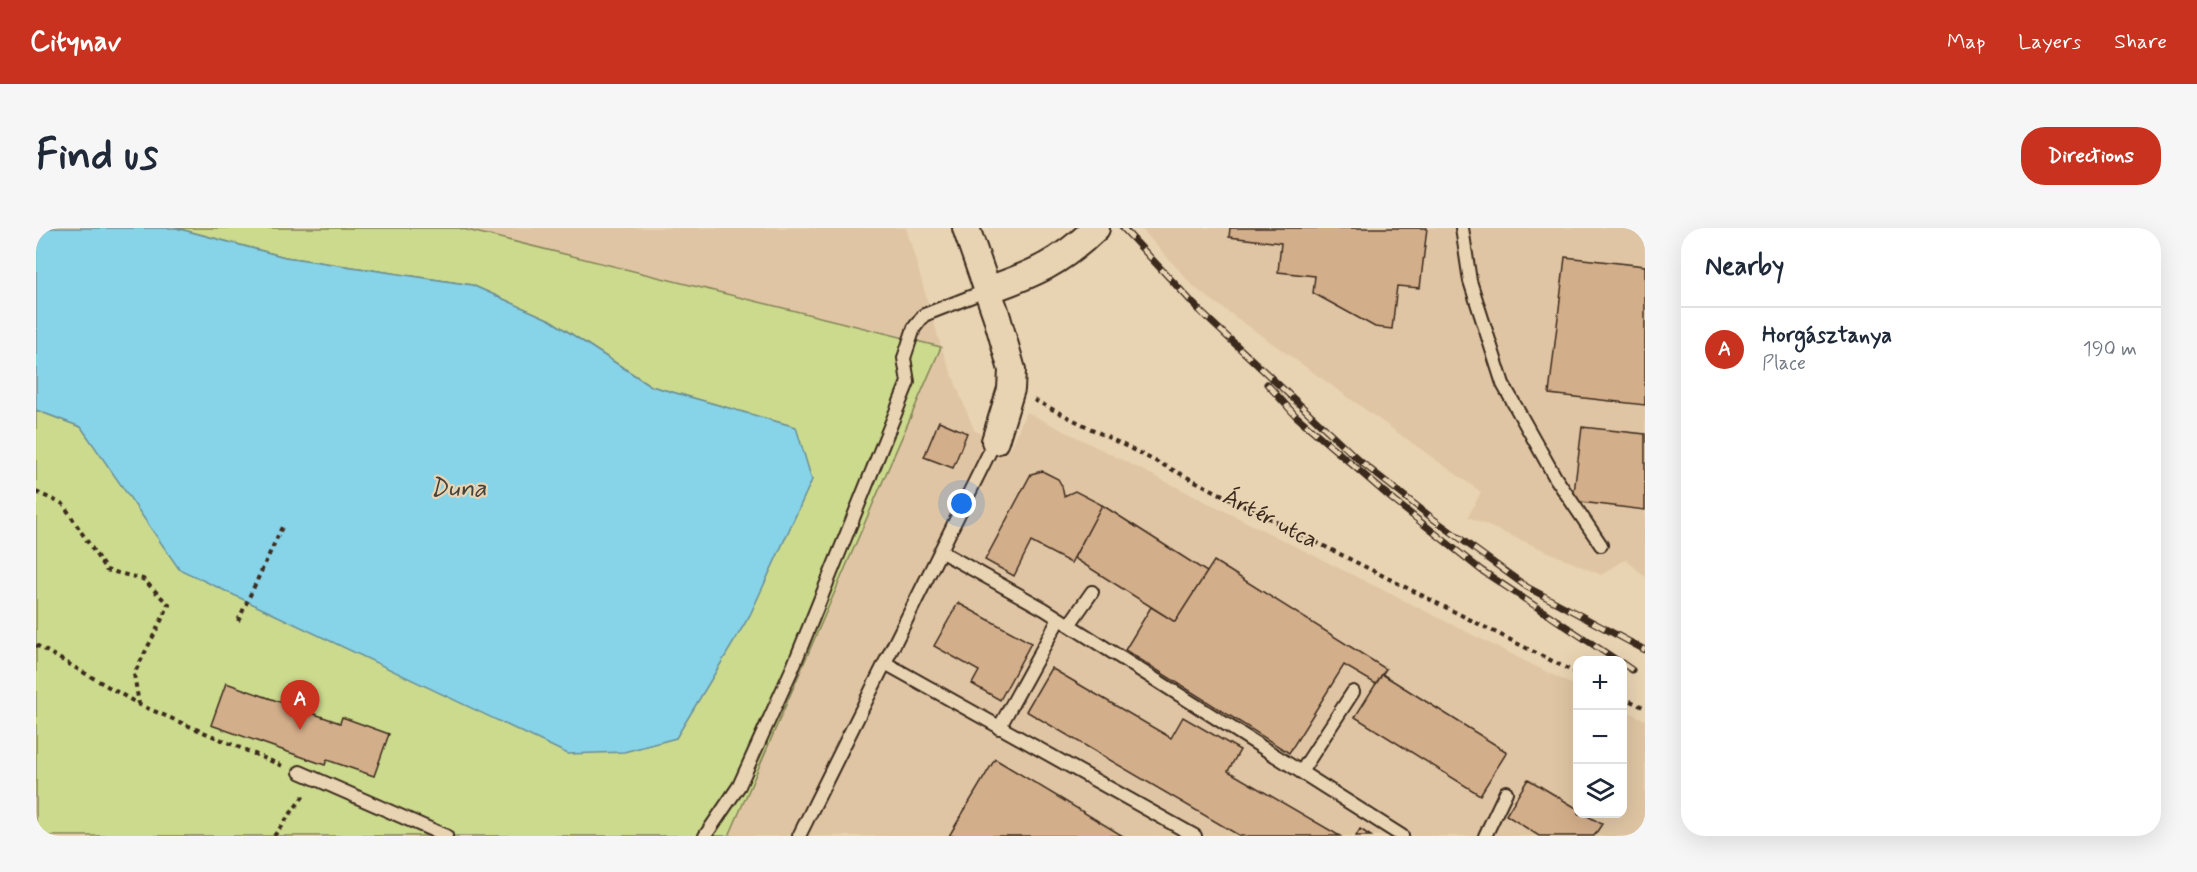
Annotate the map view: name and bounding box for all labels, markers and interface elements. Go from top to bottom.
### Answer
text: Citynav [30,24,121,61]
text: Map [1947,28,1985,56]
text: Layers [2018,28,2081,56]
text: Share [2114,28,2167,56]
button: Directions [2021,127,2161,185]
text: Find us [36,129,158,184]
text: Nearby [1705,250,1784,284]
text: Horgásztanya [1762,322,1892,350]
text: A [1718,336,1731,363]
text: 190 m [2083,336,2137,363]
text: Place [1762,350,1806,377]
water label: Duna [430,472,487,506]
street label: Ártér utca [1217,481,1323,556]
your location [947,489,976,518]
map controls [1573,656,1627,818]
button: + [1573,656,1627,710]
pin: A [280,680,320,730]
button: − [1573,710,1627,764]
button: layers [1573,764,1627,818]

